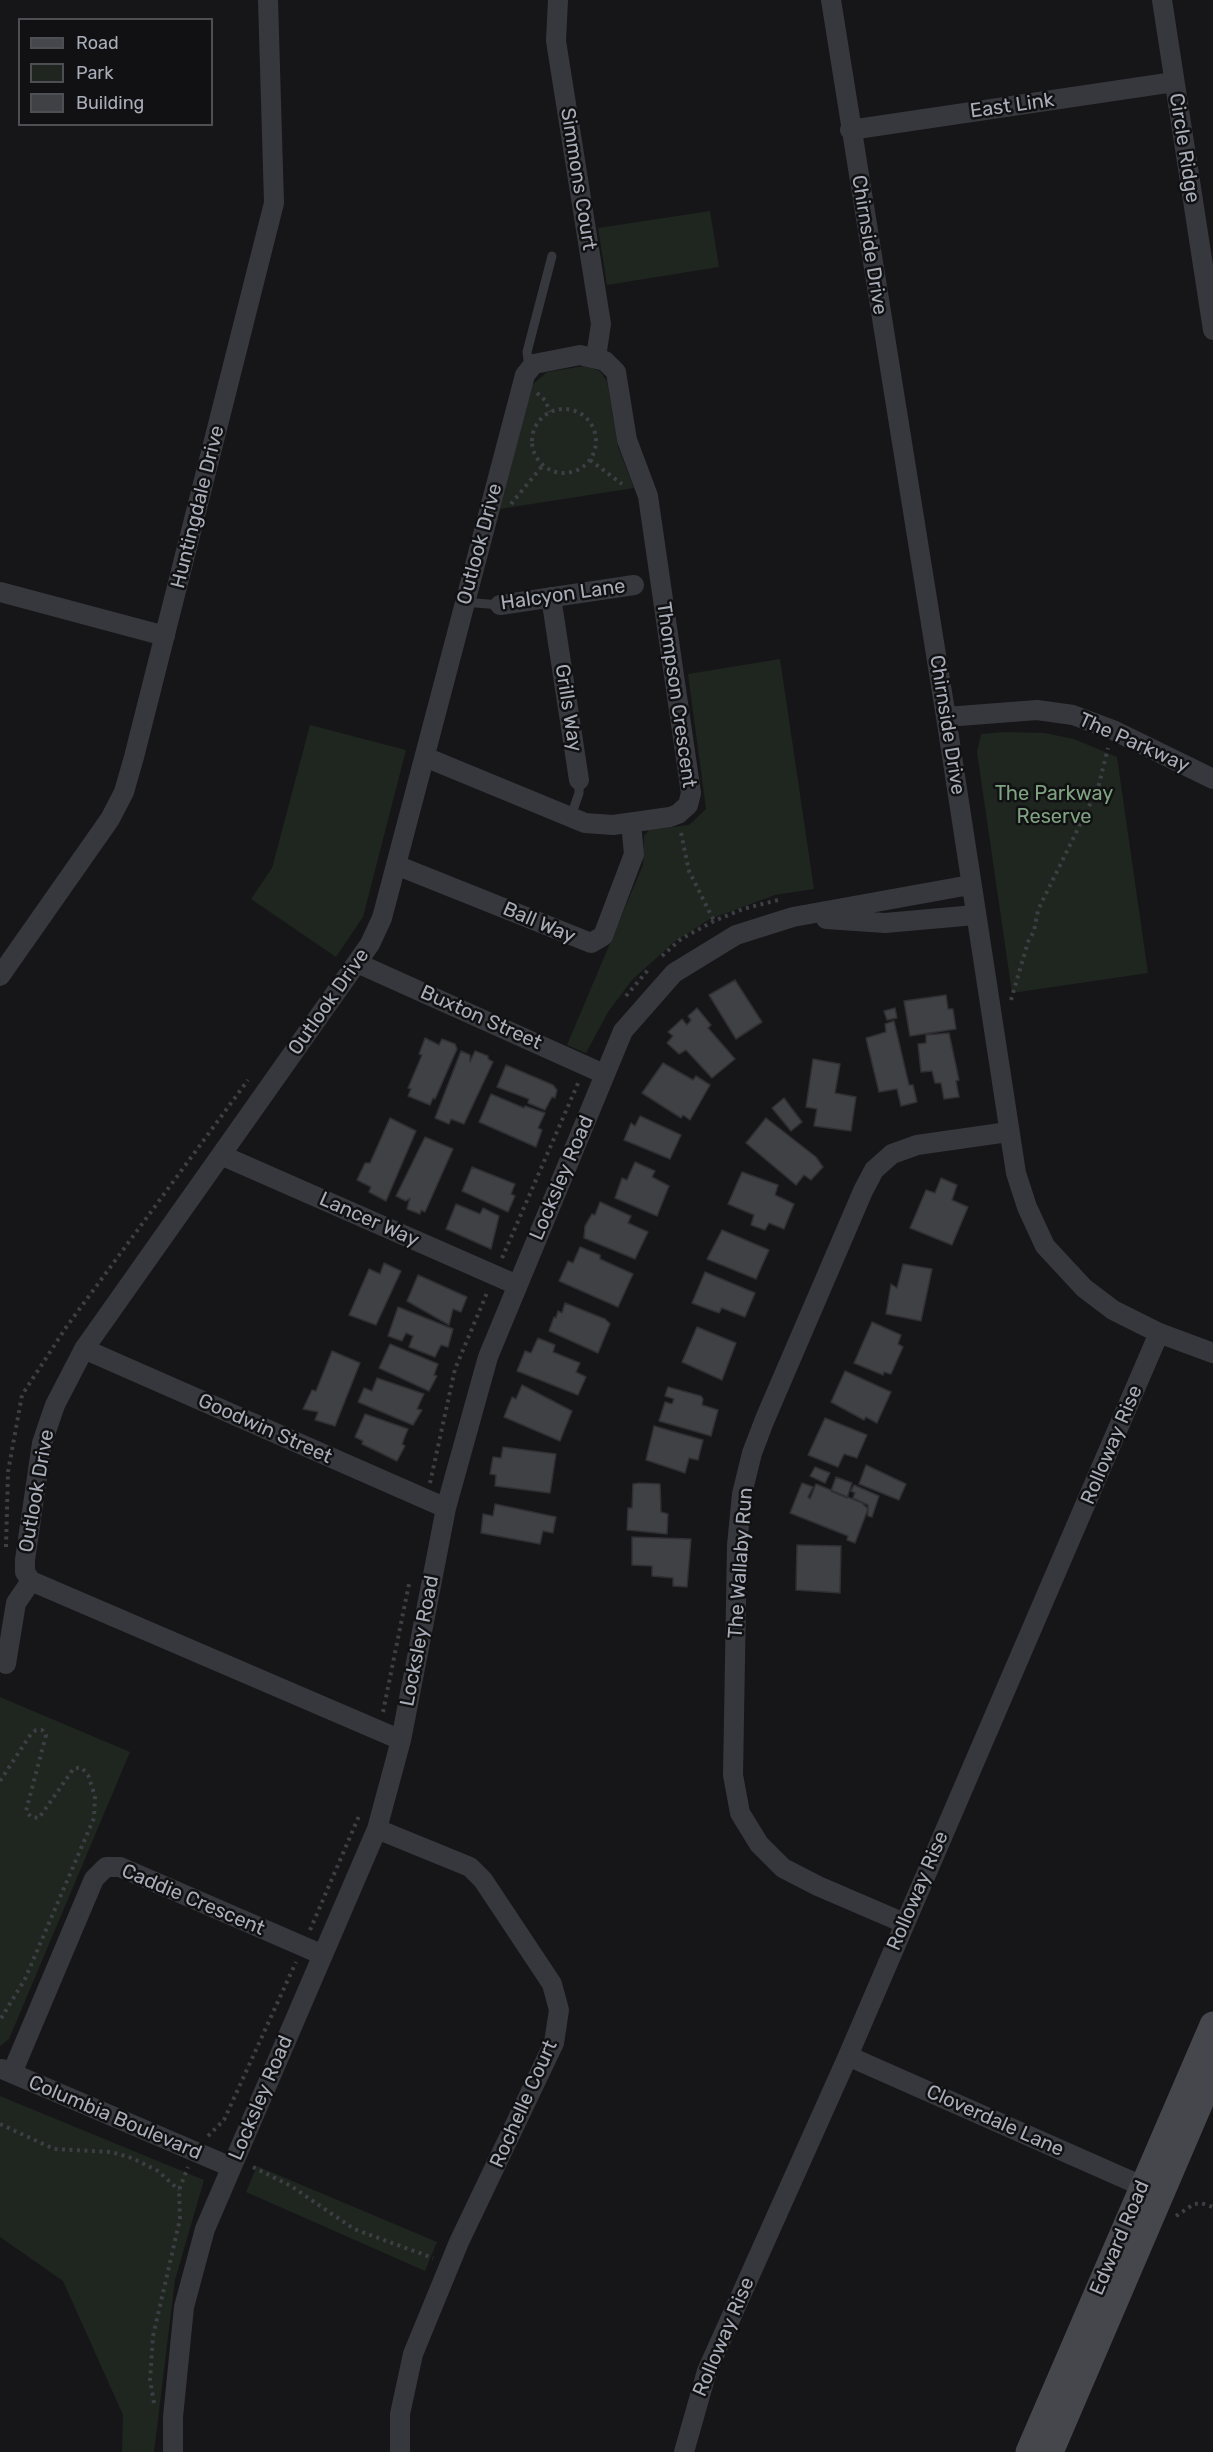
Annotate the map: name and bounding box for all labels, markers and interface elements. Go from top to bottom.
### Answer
legend [18,18,213,126]
text: Road [76,32,119,54]
text: Park [76,62,113,84]
street label: East Link [968,88,1056,124]
text: Building [76,92,144,114]
street label: Circle Ridge [1164,92,1204,204]
street label: Simmons Court [555,106,601,252]
street label: Chirnside Drive [846,173,892,317]
street label: Huntingdale Drive [166,423,230,591]
street label: Outlook Drive [452,481,508,607]
street label: Halcyon Lane [499,574,627,616]
street label: Thompson Crescent [651,601,701,789]
street label: Chirnside Drive [924,653,970,797]
street label: Grills Way [549,663,587,753]
street label: The Parkway [1075,708,1193,778]
park label: The Parkway Reserve [995,782,1113,829]
street label: Ball Way [499,897,579,949]
street label: Outlook Drive [283,944,375,1060]
street label: Buxton Street [417,981,545,1055]
street label: Locksley Road [525,1112,599,1244]
street label: Lancer Way [315,1187,423,1253]
street label: Rolloway Rise [1076,1382,1148,1508]
street label: Goodwin Street [194,1389,336,1469]
street label: Outlook Drive [14,1428,60,1554]
street label: The Wallaby Run [724,1487,758,1639]
street label: Locksley Road [396,1573,444,1709]
street label: Rolloway Rise [882,1828,954,1954]
street label: Caddie Crescent [118,1859,268,1941]
street label: Locksley Road [224,2032,298,2164]
street label: Rochelle Court [485,2037,563,2171]
street label: Columbia Boulevard [25,2071,205,2165]
street label: Cloverdale Lane [922,2080,1068,2162]
street label: Edward Road [1085,2177,1155,2299]
street label: Rolloway Rise [688,2274,760,2400]

